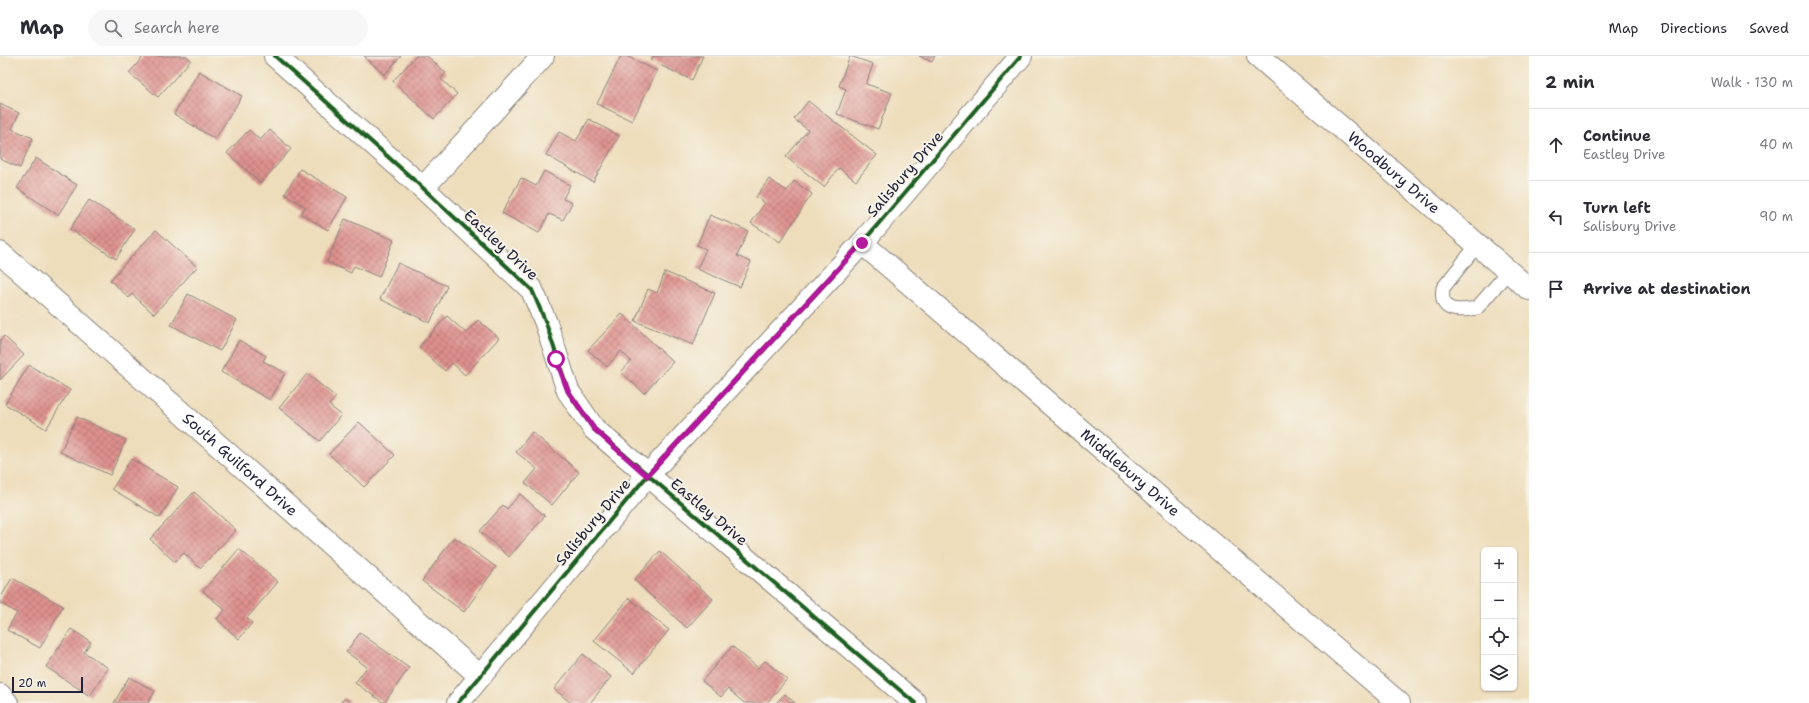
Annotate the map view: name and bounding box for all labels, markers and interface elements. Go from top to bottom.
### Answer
search box [88,10,368,46]
text: Map [20,15,64,40]
icon: search [102,17,124,39]
text: Search here [134,18,220,38]
text: Map [1609,19,1639,37]
text: Directions [1661,19,1727,37]
text: Saved [1749,19,1789,37]
text: 2 min [1545,71,1595,93]
text: Walk · 130 m [1711,74,1793,91]
text: Continue [1583,126,1651,146]
street label: Salisbury Drive [862,127,948,221]
street label: Woodbury Drive [1343,127,1444,218]
icon: ahead [1545,134,1567,156]
text: 40 m [1759,136,1793,153]
text: Eastley Drive [1583,146,1665,163]
text: Turn left [1583,198,1651,218]
street label: Eastley Drive [459,205,543,285]
icon: left [1545,206,1567,228]
text: 90 m [1759,208,1793,225]
text: Salisbury Drive [1583,218,1676,235]
route end [853,234,871,252]
icon: arrive [1545,278,1567,300]
text: Arrive at destination [1583,279,1751,299]
route start [547,350,565,368]
street label: South Guilford Drive [178,408,302,521]
street label: Middlebury Drive [1076,424,1184,521]
street label: Salisbury Drive [551,474,635,570]
street label: Eastley Drive [666,474,752,550]
map controls [1481,547,1517,691]
button: + [1481,547,1517,583]
button: − [1481,583,1517,619]
button: locate [1481,619,1517,655]
button: layers [1481,655,1517,691]
scale bar [12,675,83,694]
text: 20 m [18,676,46,691]

